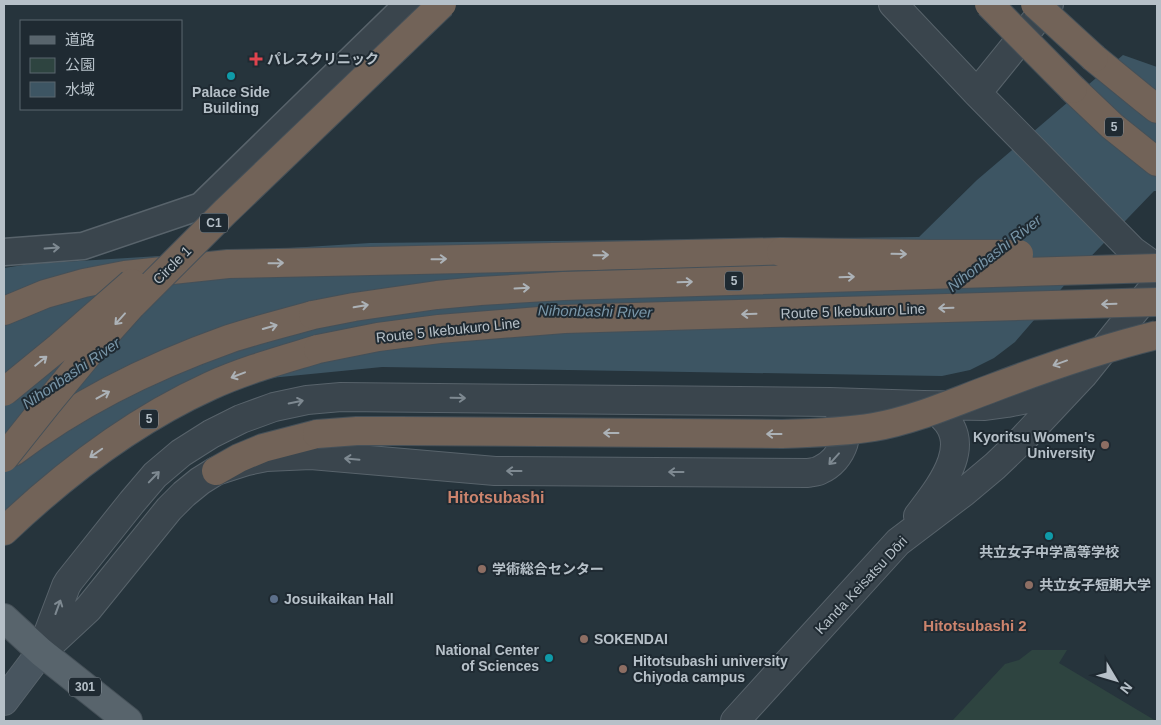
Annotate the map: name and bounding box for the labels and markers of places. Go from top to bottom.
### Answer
place label: パレスクリニック [267,51,379,67]
marker: パレスクリニック [249,52,263,66]
marker: Palace Side Building [225,70,237,82]
place label: Palace Side Building [192,84,270,116]
place label: Kyoritsu Women's University [973,429,1095,461]
marker: Kyoritsu Women's University [1099,439,1111,451]
marker: 共立女子中学高等学校 [1043,530,1055,542]
place label: 共立女子中学高等学校 [979,544,1119,560]
place label: 学術総合センター [492,561,604,577]
marker: 学術総合センター [476,563,488,575]
place label: 共立女子短期大学 [1039,577,1151,593]
marker: 共立女子短期大学 [1023,579,1035,591]
place label: Josuikaikan Hall [284,591,394,607]
marker: Josuikaikan Hall [268,593,280,605]
place label: SOKENDAI [594,631,668,647]
marker: SOKENDAI [578,633,590,645]
place label: National Center of Sciences [436,642,540,674]
marker: National Center of Sciences [543,652,555,664]
place label: Hitotsubashi university Chiyoda campus [633,653,788,685]
marker: Hitotsubashi university Chiyoda campus [617,663,629,675]

